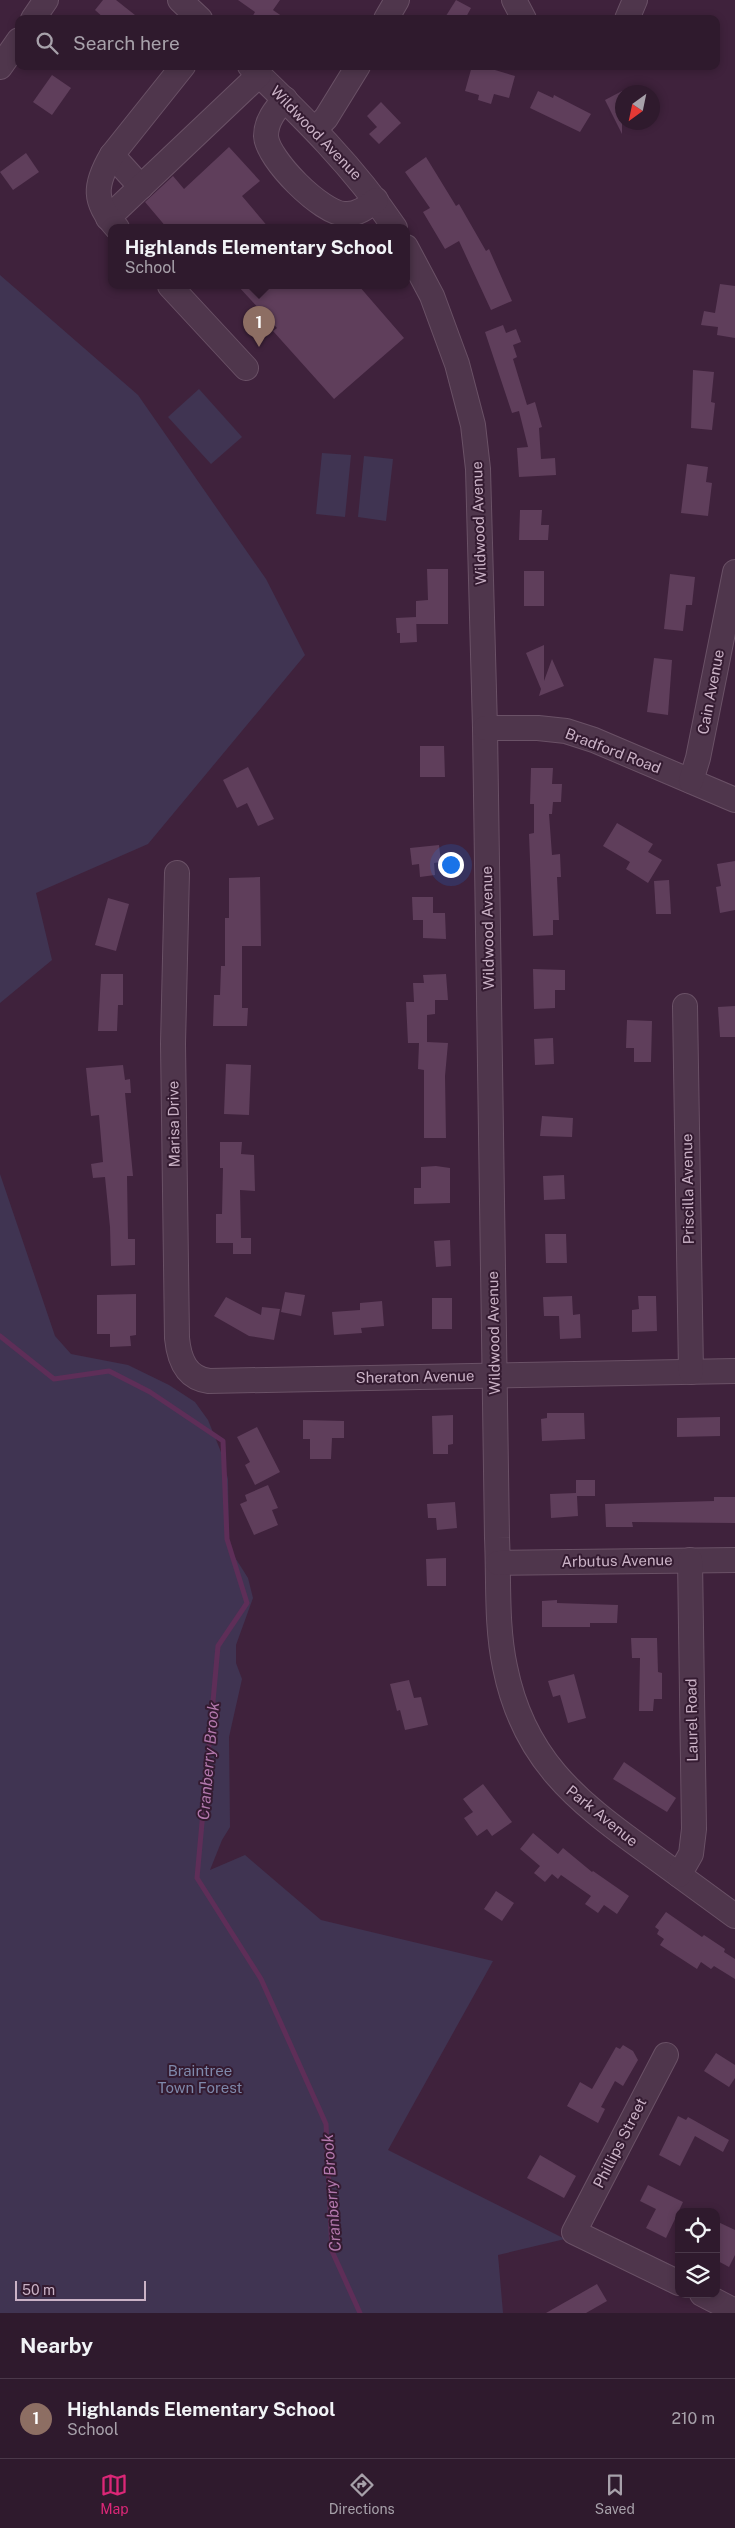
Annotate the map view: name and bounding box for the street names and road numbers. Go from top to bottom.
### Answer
street label: Wildwood Avenue [267,82,365,183]
street label: Wildwood Avenue [468,461,489,585]
street label: Cain Avenue [694,648,727,736]
street label: Bradford Road [563,724,663,777]
street label: Wildwood Avenue [478,866,497,990]
street label: Marisa Drive [164,1081,183,1167]
street label: Priscilla Avenue [678,1133,697,1245]
street label: Wildwood Avenue [484,1271,503,1395]
street label: Sheraton Avenue [356,1367,474,1386]
street label: Arbutus Avenue [561,1551,673,1570]
street label: Laurel Road [682,1678,701,1762]
street label: Park Avenue [563,1782,642,1850]
street label: Phillips Street [590,2095,650,2191]

